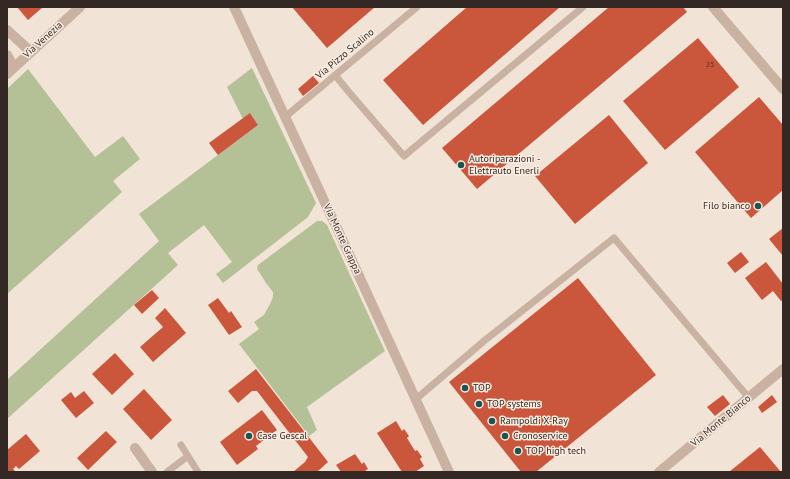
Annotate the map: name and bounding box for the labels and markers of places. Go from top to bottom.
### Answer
place label: Autoriparazioni - Elettrauto Enerli [469,153,541,176]
marker: Autoriparazioni - Elettrauto Enerli [456,160,466,170]
place label: Filo bianco [703,200,750,212]
marker: Filo bianco [753,201,763,211]
place label: TOP [473,382,490,394]
marker: TOP [460,383,470,393]
place label: TOP systems [487,398,541,410]
marker: TOP systems [474,399,484,409]
place label: Rampoldi X-Ray [500,415,568,427]
marker: Rampoldi X-Ray [487,416,497,426]
place label: Case Gescal [257,430,307,442]
place label: Cronoservice [513,430,568,442]
marker: Case Gescal [244,431,254,441]
marker: Cronoservice [500,431,510,441]
place label: TOP high tech [526,445,586,457]
marker: TOP high tech [513,446,523,456]

